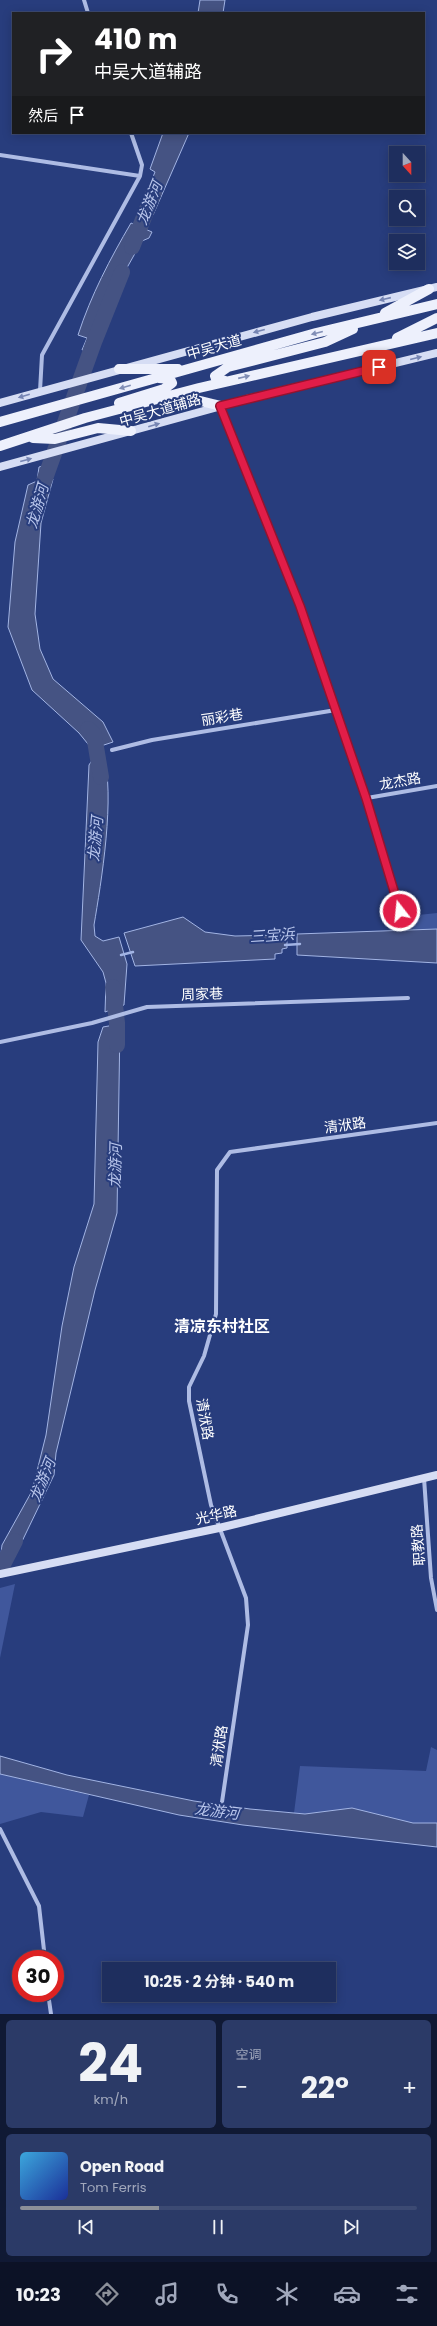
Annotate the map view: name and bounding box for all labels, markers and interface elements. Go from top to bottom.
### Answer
text: 410 m [94,20,177,59]
icon: right [28,28,80,80]
text: 中吴大道辅路 [94,59,202,84]
icon: arrive [66,104,88,126]
text: 然后 [28,105,58,126]
north arrow [389,146,425,182]
map controls [389,146,425,270]
water label: 龙游河 [131,175,168,228]
button: search [389,190,425,226]
button: layers [389,234,425,270]
one-way arrow [379,297,392,303]
one-way arrow [253,328,265,334]
street label: 中吴大道 [184,330,244,364]
one-way arrow [311,330,324,336]
pin [362,350,396,384]
one-way arrow [409,355,422,361]
icon: arrive [368,356,390,378]
one-way arrow [238,374,251,380]
one-way arrow [119,384,131,390]
street label: 中吴大道辅路 [117,389,203,431]
one-way arrow [18,393,30,399]
one-way arrow [148,422,160,428]
one-way arrow [20,457,32,463]
water label: 龙游河 [21,479,54,531]
street label: 丽彩巷 [200,704,244,730]
street label: 龙杰路 [378,768,422,794]
water label: 龙游河 [83,813,108,862]
position arrow [379,890,421,932]
water label: 三宝浜 [249,923,297,947]
street label: 周家巷 [181,983,223,1005]
street label: 清洑路 [323,1112,367,1138]
water label: 龙游河 [104,1140,126,1189]
district label: 清凉东村社区 [174,1315,270,1338]
street label: 清洑路 [192,1397,218,1441]
water label: 龙游河 [24,1452,61,1505]
street label: 光华路 [193,1501,239,1529]
street label: 职教路 [407,1523,429,1567]
street label: 清洑路 [206,1724,232,1768]
water label: 龙游河 [193,1798,244,1825]
speed limit sign: 30 [12,1950,64,2002]
text: 10:25 · 2 分钟 · 540 m [144,1971,294,1992]
text: 24 [78,2027,143,2100]
text: 空调 [236,2045,262,2064]
text: 22° [301,2066,349,2109]
text: − [236,2072,248,2103]
text: + [402,2072,417,2103]
text: km/h [93,2090,128,2109]
text: Open Road [80,2156,164,2177]
text: Tom Ferris [80,2178,147,2197]
icon: previous [75,2216,97,2238]
icon: pause [207,2216,229,2238]
icon: next [340,2216,362,2238]
icon: directions [93,2280,121,2308]
icon: music [153,2280,181,2308]
icon: phone [213,2280,241,2308]
icon: climate [273,2280,301,2308]
icon: car [333,2280,361,2308]
icon: filters [393,2280,421,2308]
text: 10:23 [16,2282,61,2307]

